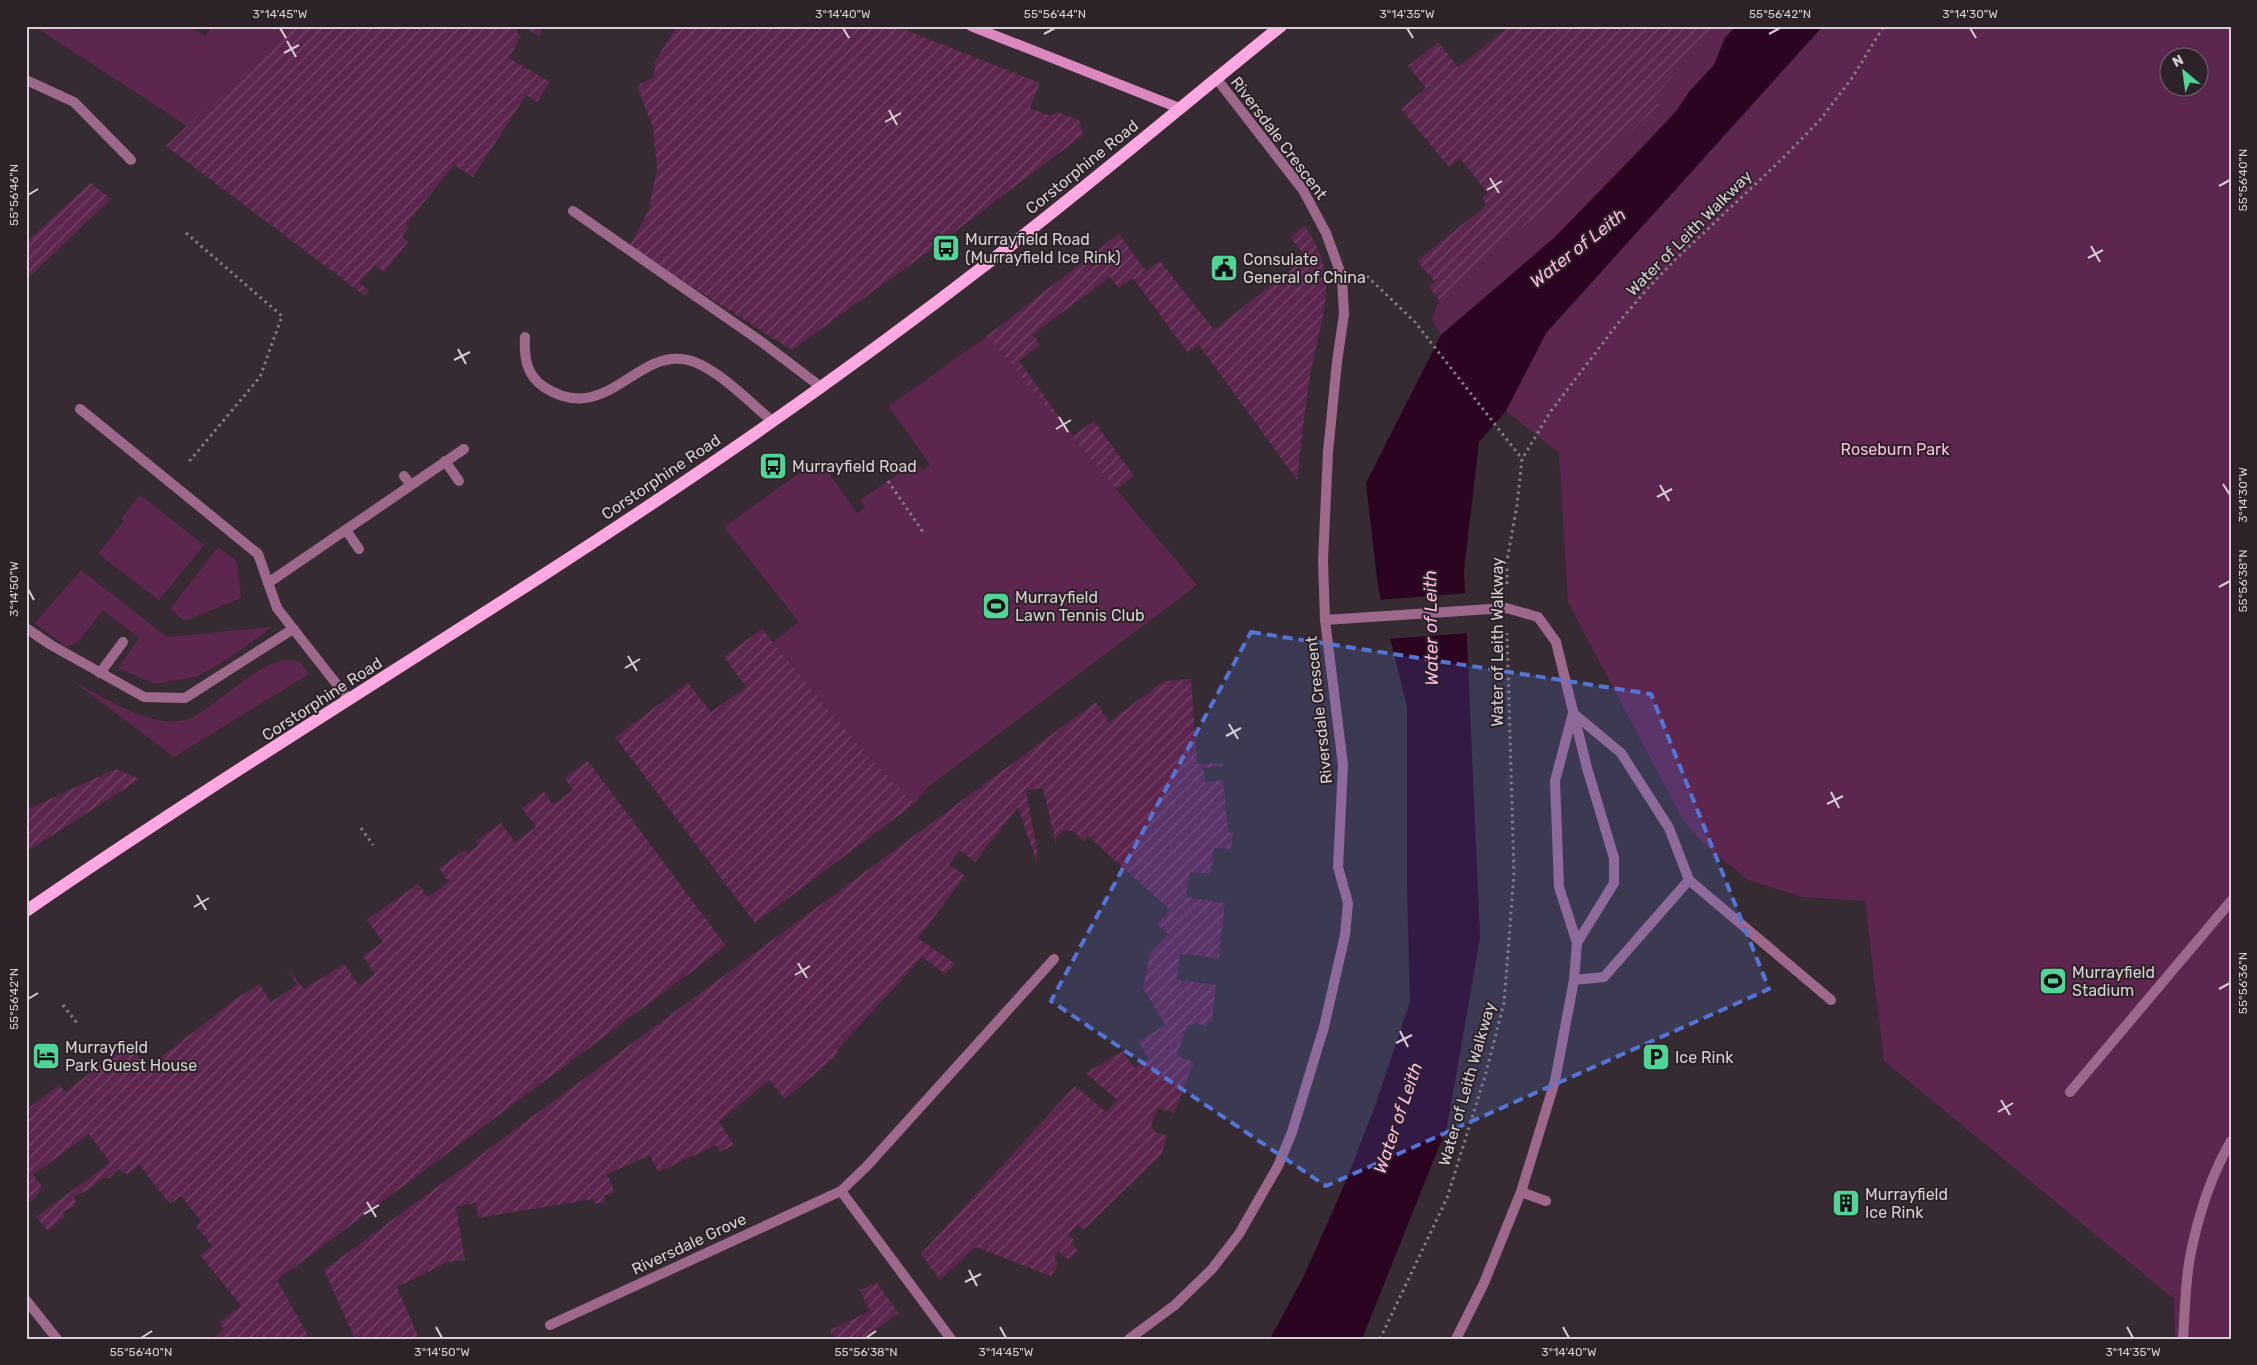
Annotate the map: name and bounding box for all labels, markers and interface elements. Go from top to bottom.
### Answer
text: 3°14'45"W [253,7,308,21]
text: 3°14'40"W [815,7,871,21]
text: 55°56'44"N [1024,7,1086,21]
text: 3°14'35"W [1379,7,1435,21]
text: 55°56'42"N [1749,7,1811,21]
text: 3°14'30"W [1942,7,1998,21]
north arrow [2160,48,2210,98]
text: N [2169,51,2186,71]
street label: Riversdale Crescent [1227,73,1331,203]
street label: Corstorphine Road [1022,116,1142,218]
text: 55°56'40"N [2236,149,2250,211]
text: 55°56'46"N [7,164,21,226]
street label: Water of Leith Walkway [1622,166,1756,300]
water label: Water of Leith [1526,204,1630,292]
place label: Murrayfield Road (Murrayfield Ice Rink) [965,230,1121,267]
bus stop icon: Murrayfield Road (Murrayfield Ice Rink) [931,233,961,263]
place label: Consulate General of China [1243,250,1366,287]
public building icon: Consulate General of China [1209,253,1239,283]
street label: Corstorphine Road [598,430,724,524]
park label: Roseburn Park [1841,440,1950,459]
bus stop icon: Murrayfield Road [758,451,788,481]
place label: Murrayfield Road [792,457,917,476]
text: 3°14'30"W [2236,467,2250,523]
text: 55°56'38"N [2236,549,2250,613]
street label: Water of Leith Walkway [1488,557,1507,727]
text: 3°14'50"W [7,561,21,617]
water label: Water of Leith [1419,570,1443,686]
place label: Murrayfield Lawn Tennis Club [1015,588,1145,625]
sports icon: Murrayfield Lawn Tennis Club [981,591,1011,621]
street label: Riversdale Crescent [1302,635,1336,785]
street label: Corstorphine Road [258,653,386,745]
text: 55°56'36"N [2236,952,2250,1014]
place label: Murrayfield Stadium [2072,963,2155,1000]
sports icon: Murrayfield Stadium [2038,966,2068,996]
text: 55°56'42"N [7,968,21,1030]
street label: Water of Leith Walkway [1434,1000,1500,1168]
place label: Murrayfield Park Guest House [65,1038,197,1075]
hotel icon: Murrayfield Park Guest House [31,1041,61,1071]
parking icon: Ice Rink [1641,1042,1671,1072]
place label: Ice Rink [1675,1048,1734,1067]
water label: Water of Leith [1369,1060,1427,1176]
place label: Murrayfield Ice Rink [1865,1185,1948,1222]
building icon: Murrayfield Ice Rink [1831,1188,1861,1218]
street label: Riversdale Grove [629,1209,749,1279]
text: 55°56'40"N [110,1345,172,1359]
text: 3°14'50"W [414,1345,470,1359]
text: 55°56'38"N [834,1345,898,1359]
text: 3°14'45"W [979,1345,1034,1359]
text: 3°14'40"W [1541,1345,1597,1359]
text: 3°14'35"W [2105,1345,2161,1359]

